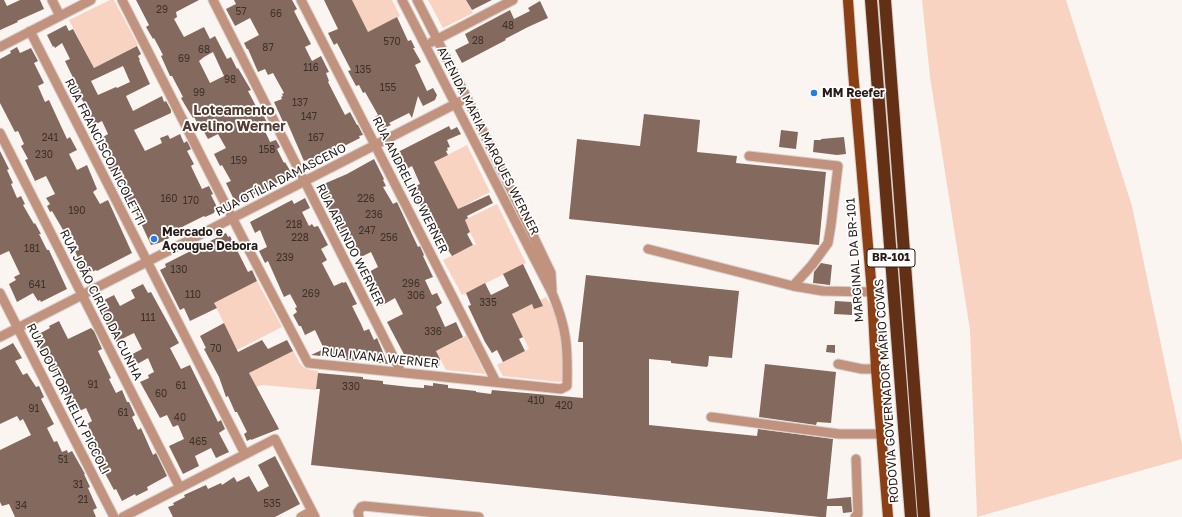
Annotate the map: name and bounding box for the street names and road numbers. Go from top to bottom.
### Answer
street label: AVENIDA MARIA MARQUES WERNER [434,44,542,238]
street label: RUA FRANCISCO NICOLETTI [62,76,148,228]
street label: RUA ANDRELINO WERNER [369,114,451,256]
street label: RUA OTÍLIA DAMASCENO [213,141,349,219]
street label: RUA ARLINDO WERNER [313,181,387,309]
street label: MARGINAL DA BR-101 [843,197,867,323]
street label: RUA JOÃO CIRILO DA CUNHA [57,227,145,383]
road number: BR-101 [867,249,915,267]
street label: RODOVIA GOVERNADOR MÁRIO COVAS [872,278,902,504]
street label: RUA DOUTOR NELLY PICCOLI [24,321,112,477]
street label: RUA IVANA WERNER [321,345,439,371]

